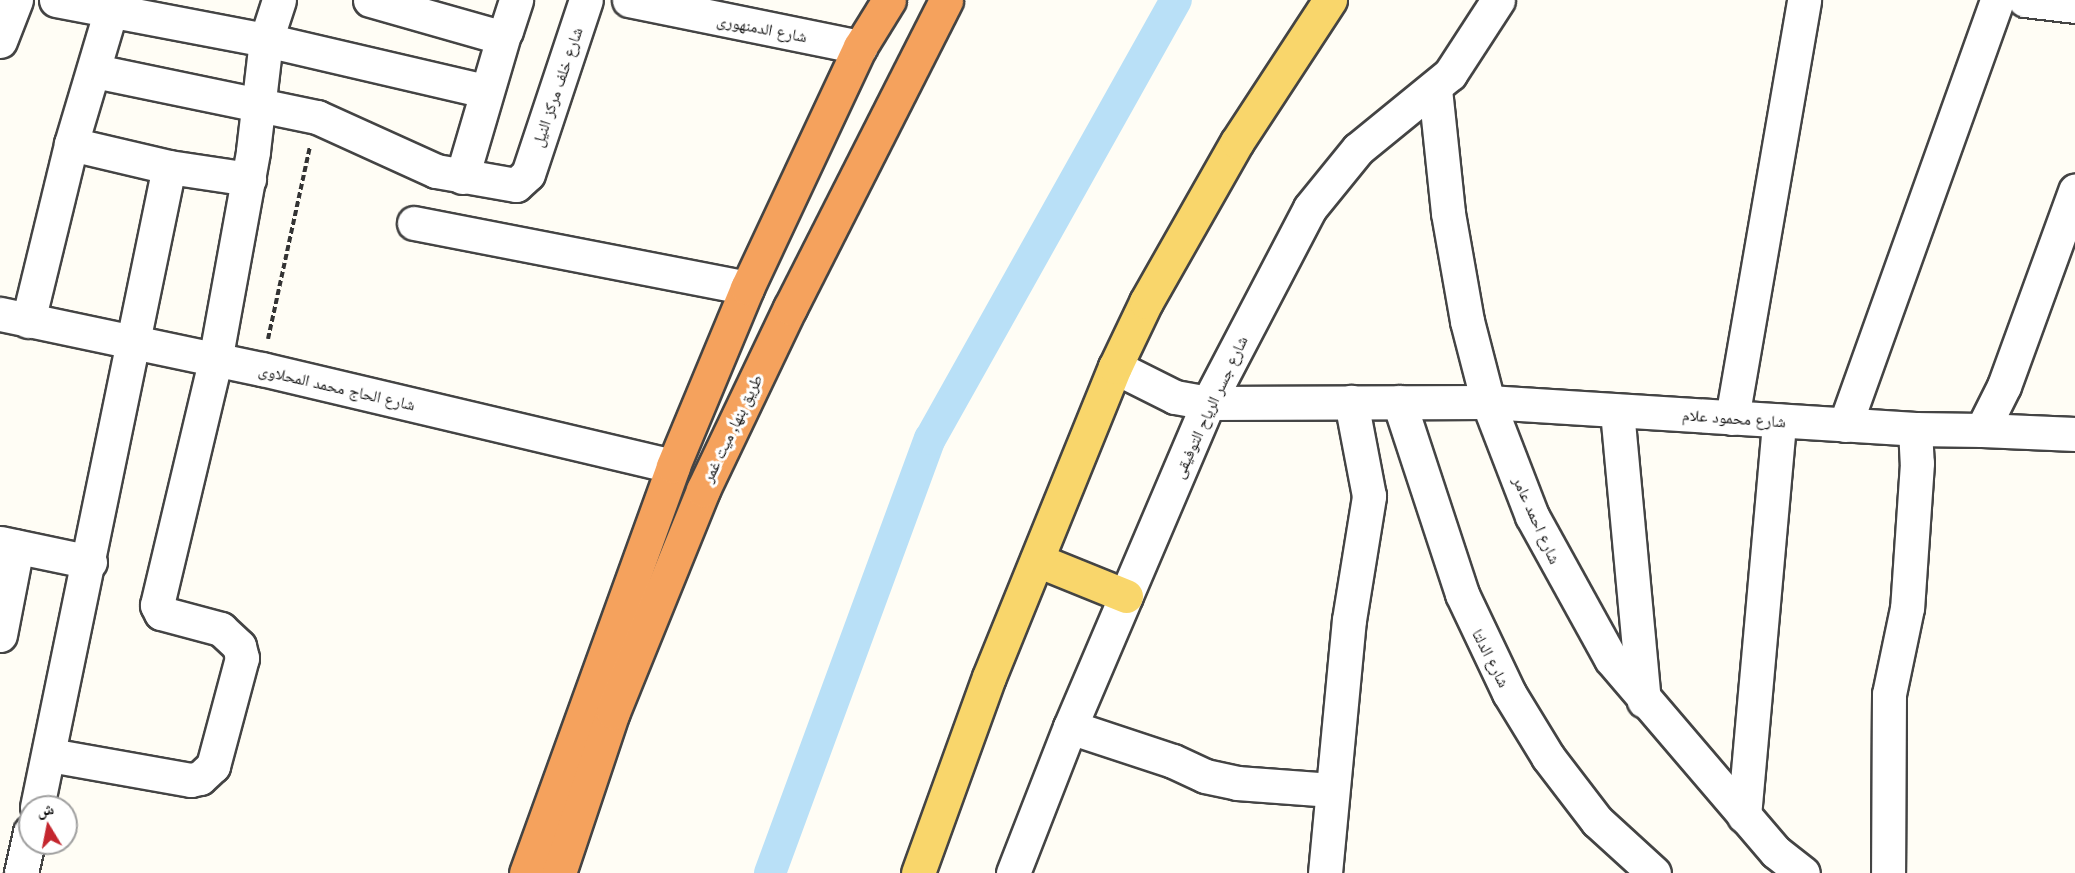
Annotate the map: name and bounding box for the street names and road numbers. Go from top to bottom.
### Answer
street label: شارع الدمنهورى [715,10,809,46]
street label: شارع خلف مركز النيل [528,25,586,149]
street label: شارع جسر الرياح التوفيقى [1169,333,1251,481]
street label: شارع الحاج محمد المحلاوى [257,360,417,414]
street label: طريق بنها, ميت غمر [698,371,766,485]
street label: شارع محمود علام [1681,405,1787,431]
street label: شارع احمد عامر [1509,473,1565,567]
street label: شارع الدلتا [1468,626,1514,690]

